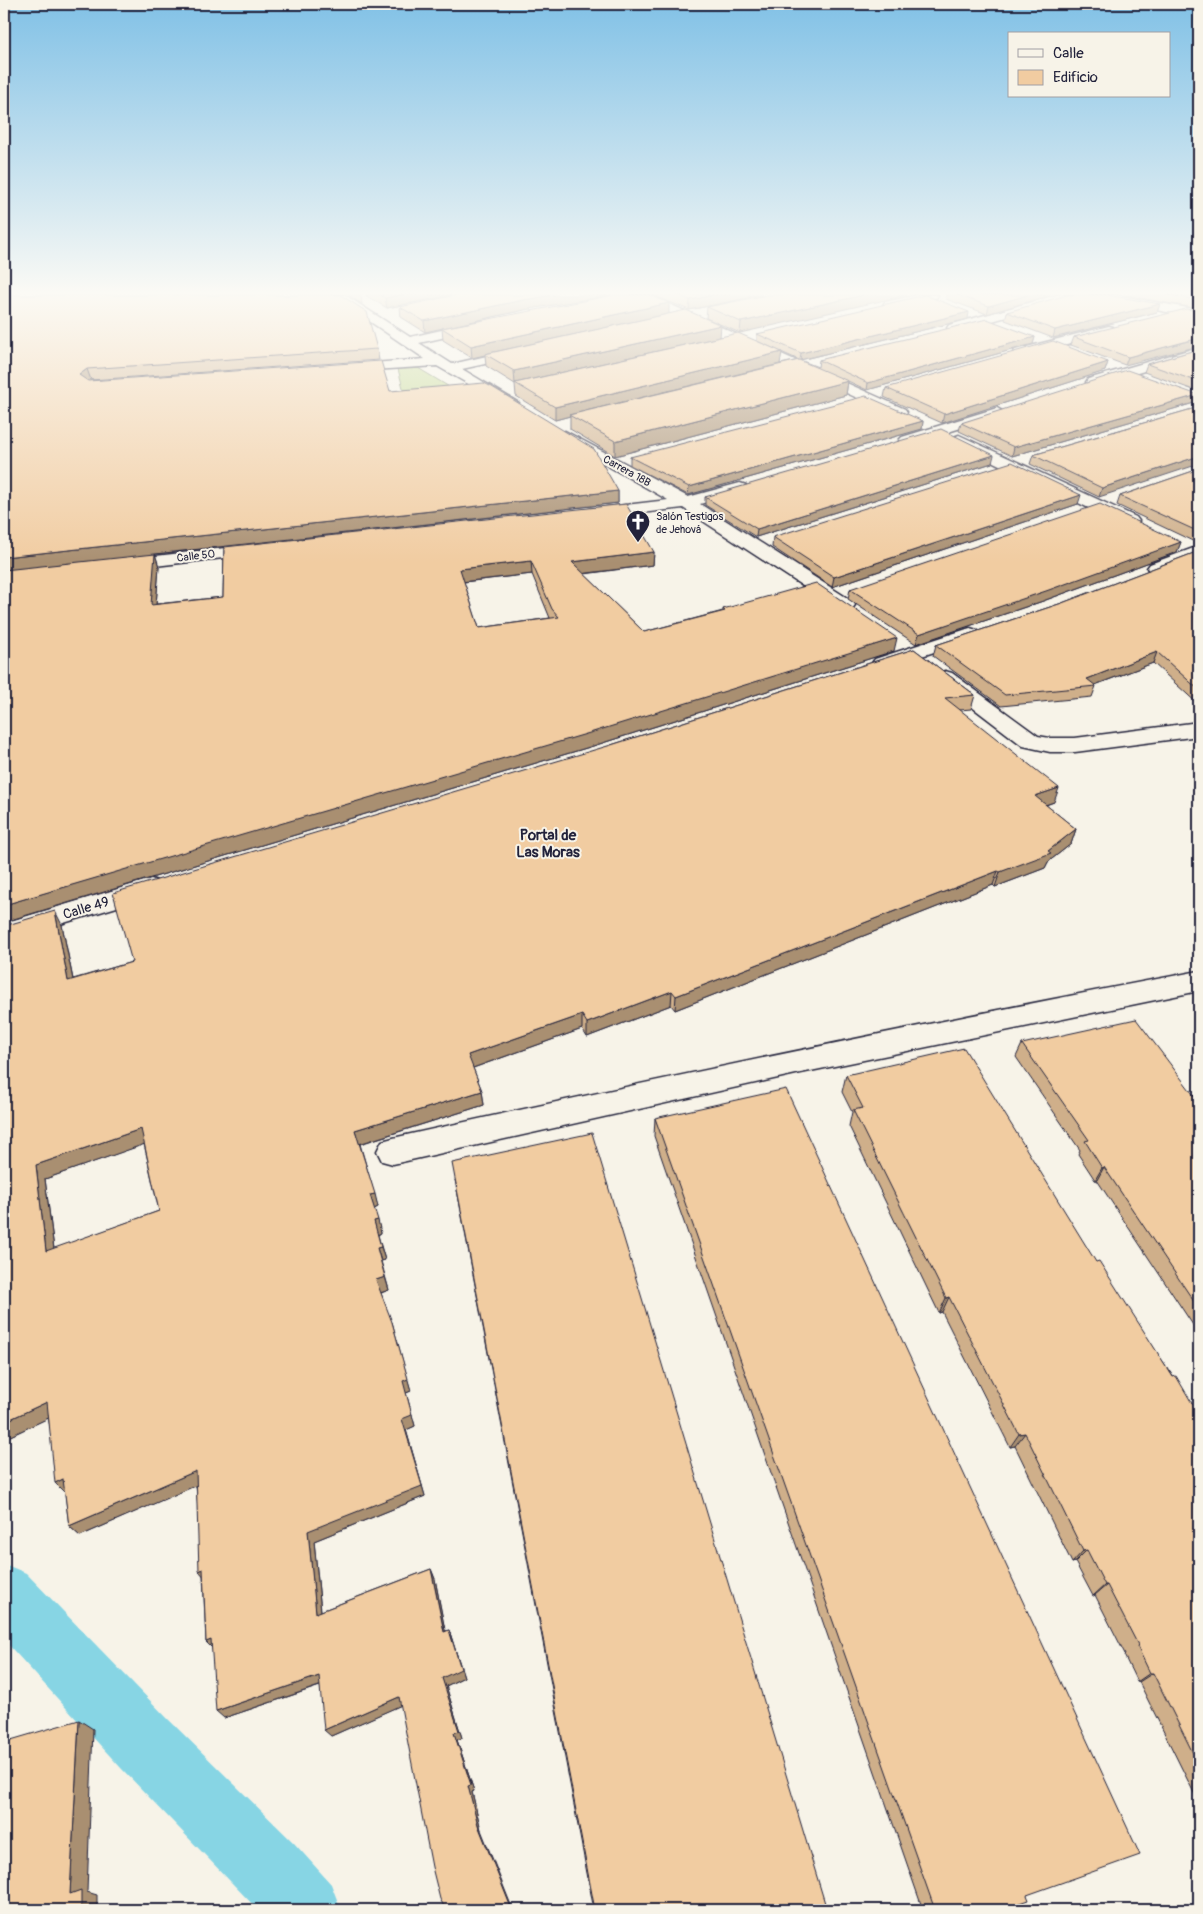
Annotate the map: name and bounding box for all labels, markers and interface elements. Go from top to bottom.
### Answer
legend [1008,32,1170,98]
text: Calle [1053,44,1084,63]
text: Edificio [1053,68,1098,87]
street label: Carrera 18B [601,453,653,489]
church icon: Salón Testigos de Jehová [625,509,651,543]
place label: Salón Testigos de Jehová [656,510,723,536]
street label: Calle 50 [176,547,216,565]
district label: Portal de Las Moras [516,826,580,862]
street label: Calle 49 [61,893,111,923]

